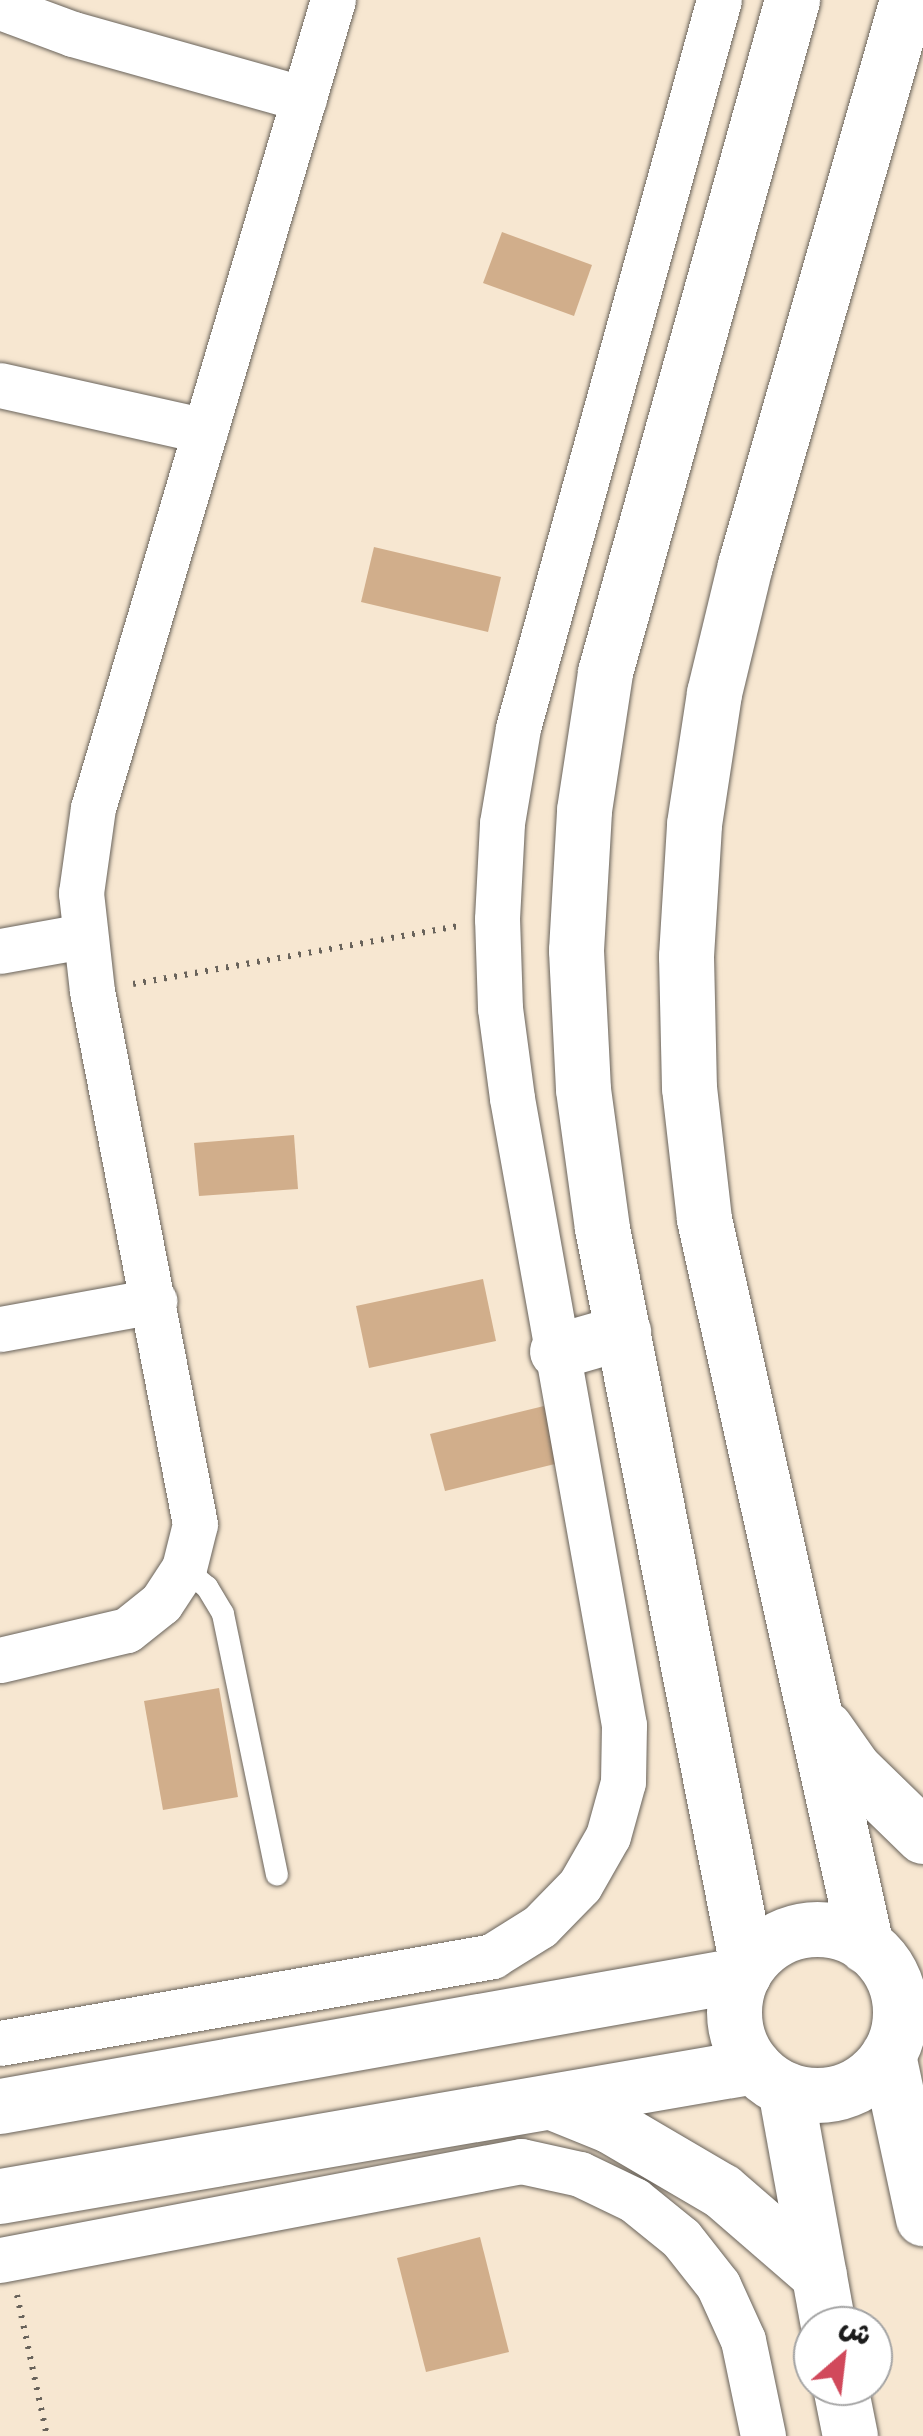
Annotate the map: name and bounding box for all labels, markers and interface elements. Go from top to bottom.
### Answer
north arrow [793,2306,893,2406]
text: ش [835,2310,877,2353]

